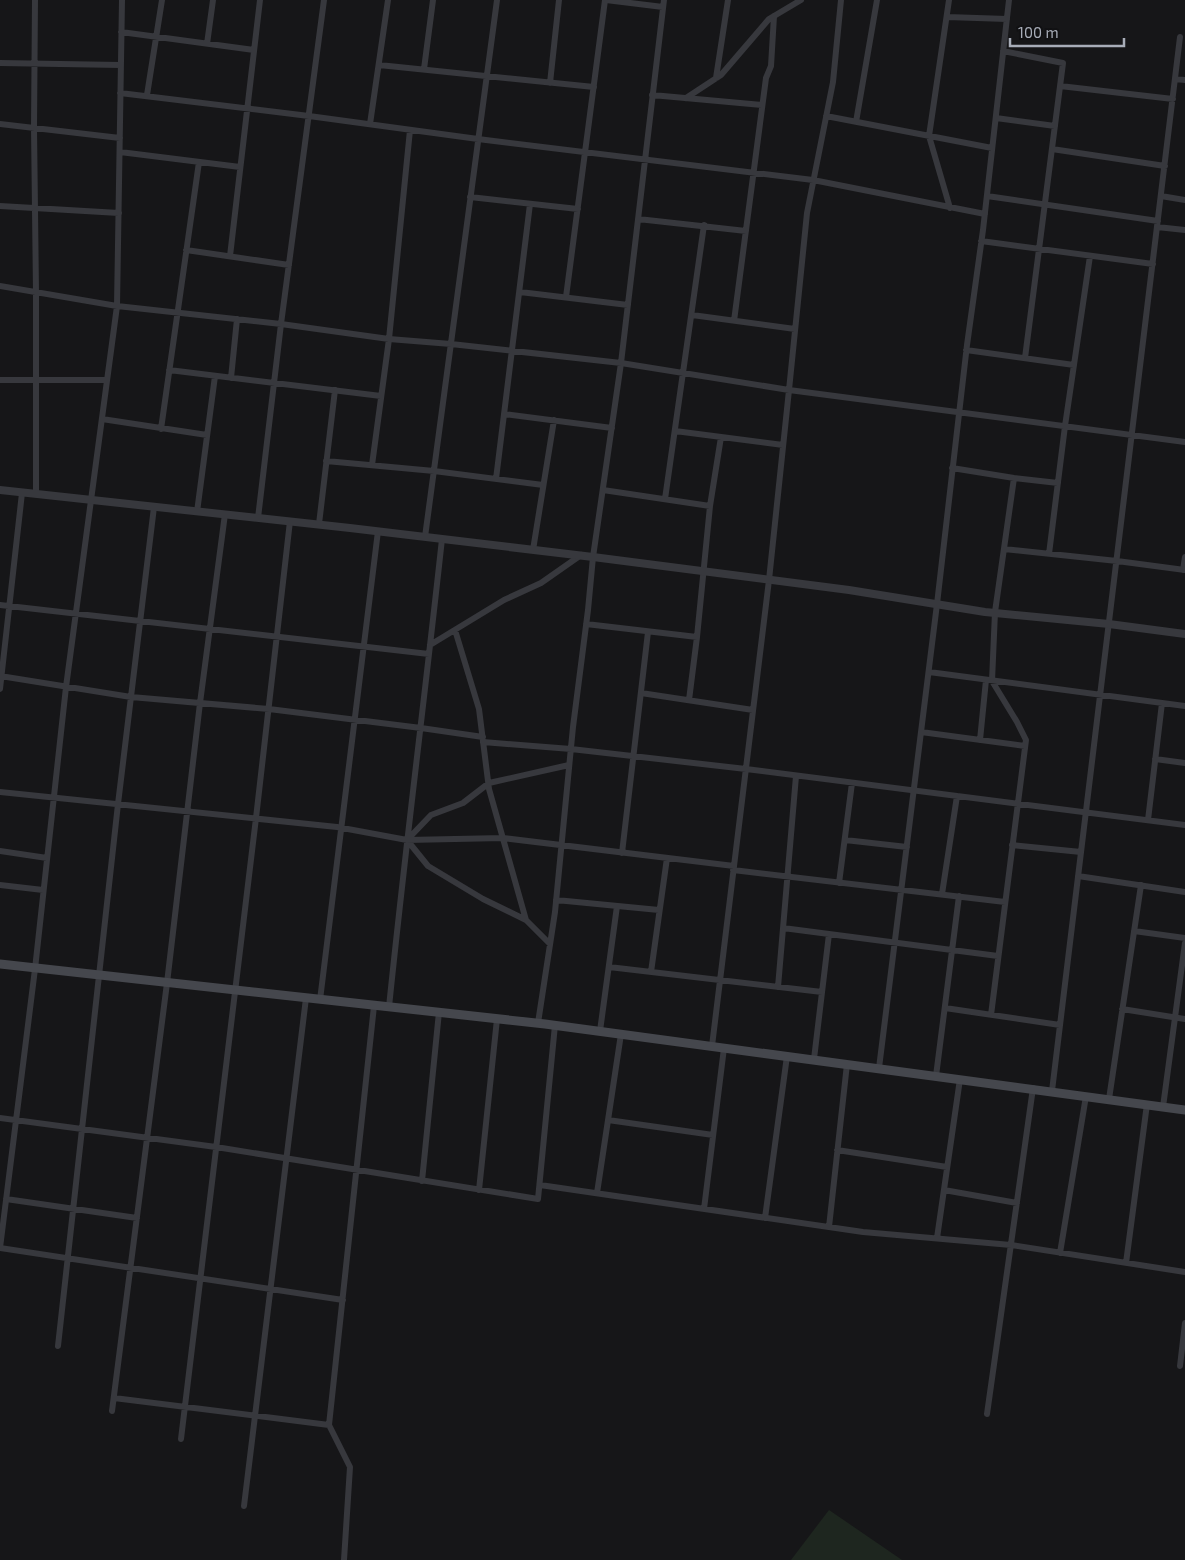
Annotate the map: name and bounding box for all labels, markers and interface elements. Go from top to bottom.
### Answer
scale bar [1010,15,1124,47]
text: 100 m [1018,23,1059,41]

